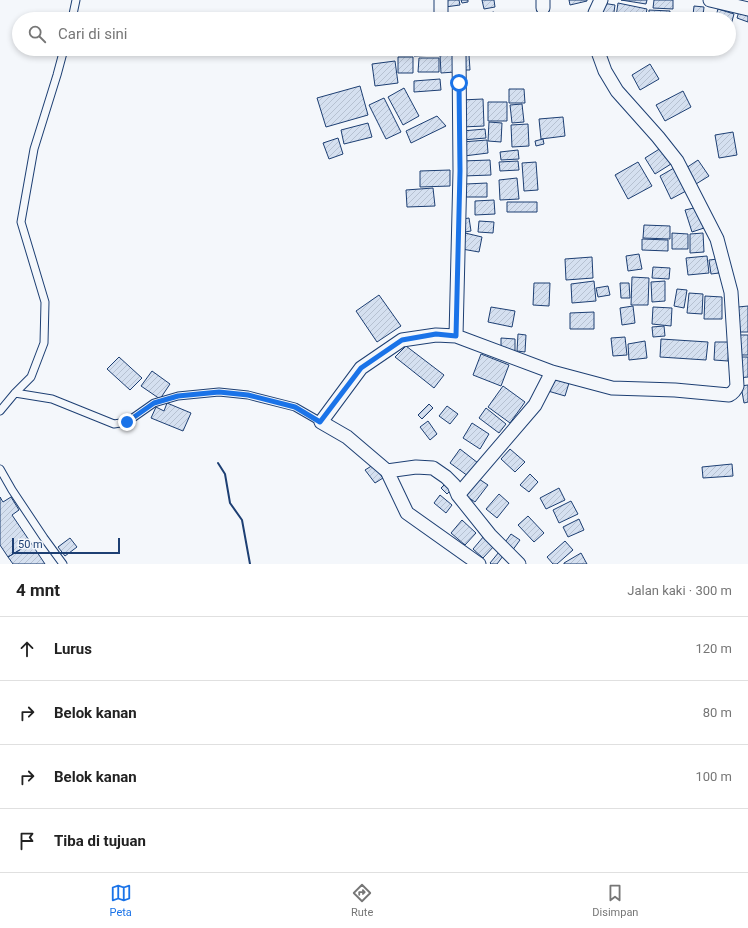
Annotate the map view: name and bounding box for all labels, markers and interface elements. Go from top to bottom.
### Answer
search box [12,12,736,56]
icon: search [26,23,48,45]
text: Cari di sini [58,25,128,43]
route start [450,74,468,92]
route end [118,413,136,431]
scale bar [12,536,120,555]
text: 50 m [18,538,43,551]
text: 4 mnt [16,580,60,600]
text: Jalan kaki · 300 m [627,583,732,598]
icon: ahead [16,638,38,660]
text: Lurus [54,640,92,658]
text: 120 m [695,641,732,656]
icon: right [16,702,38,724]
text: Belok kanan [54,704,137,722]
text: 80 m [703,705,732,720]
icon: right [16,766,38,788]
text: Belok kanan [54,768,137,786]
text: 100 m [695,769,732,784]
icon: arrive [16,830,38,852]
text: Tiba di tujuan [54,832,146,850]
tab: Peta [110,882,132,919]
tab: Rute [351,882,373,919]
tab: Disimpan [592,882,638,919]

